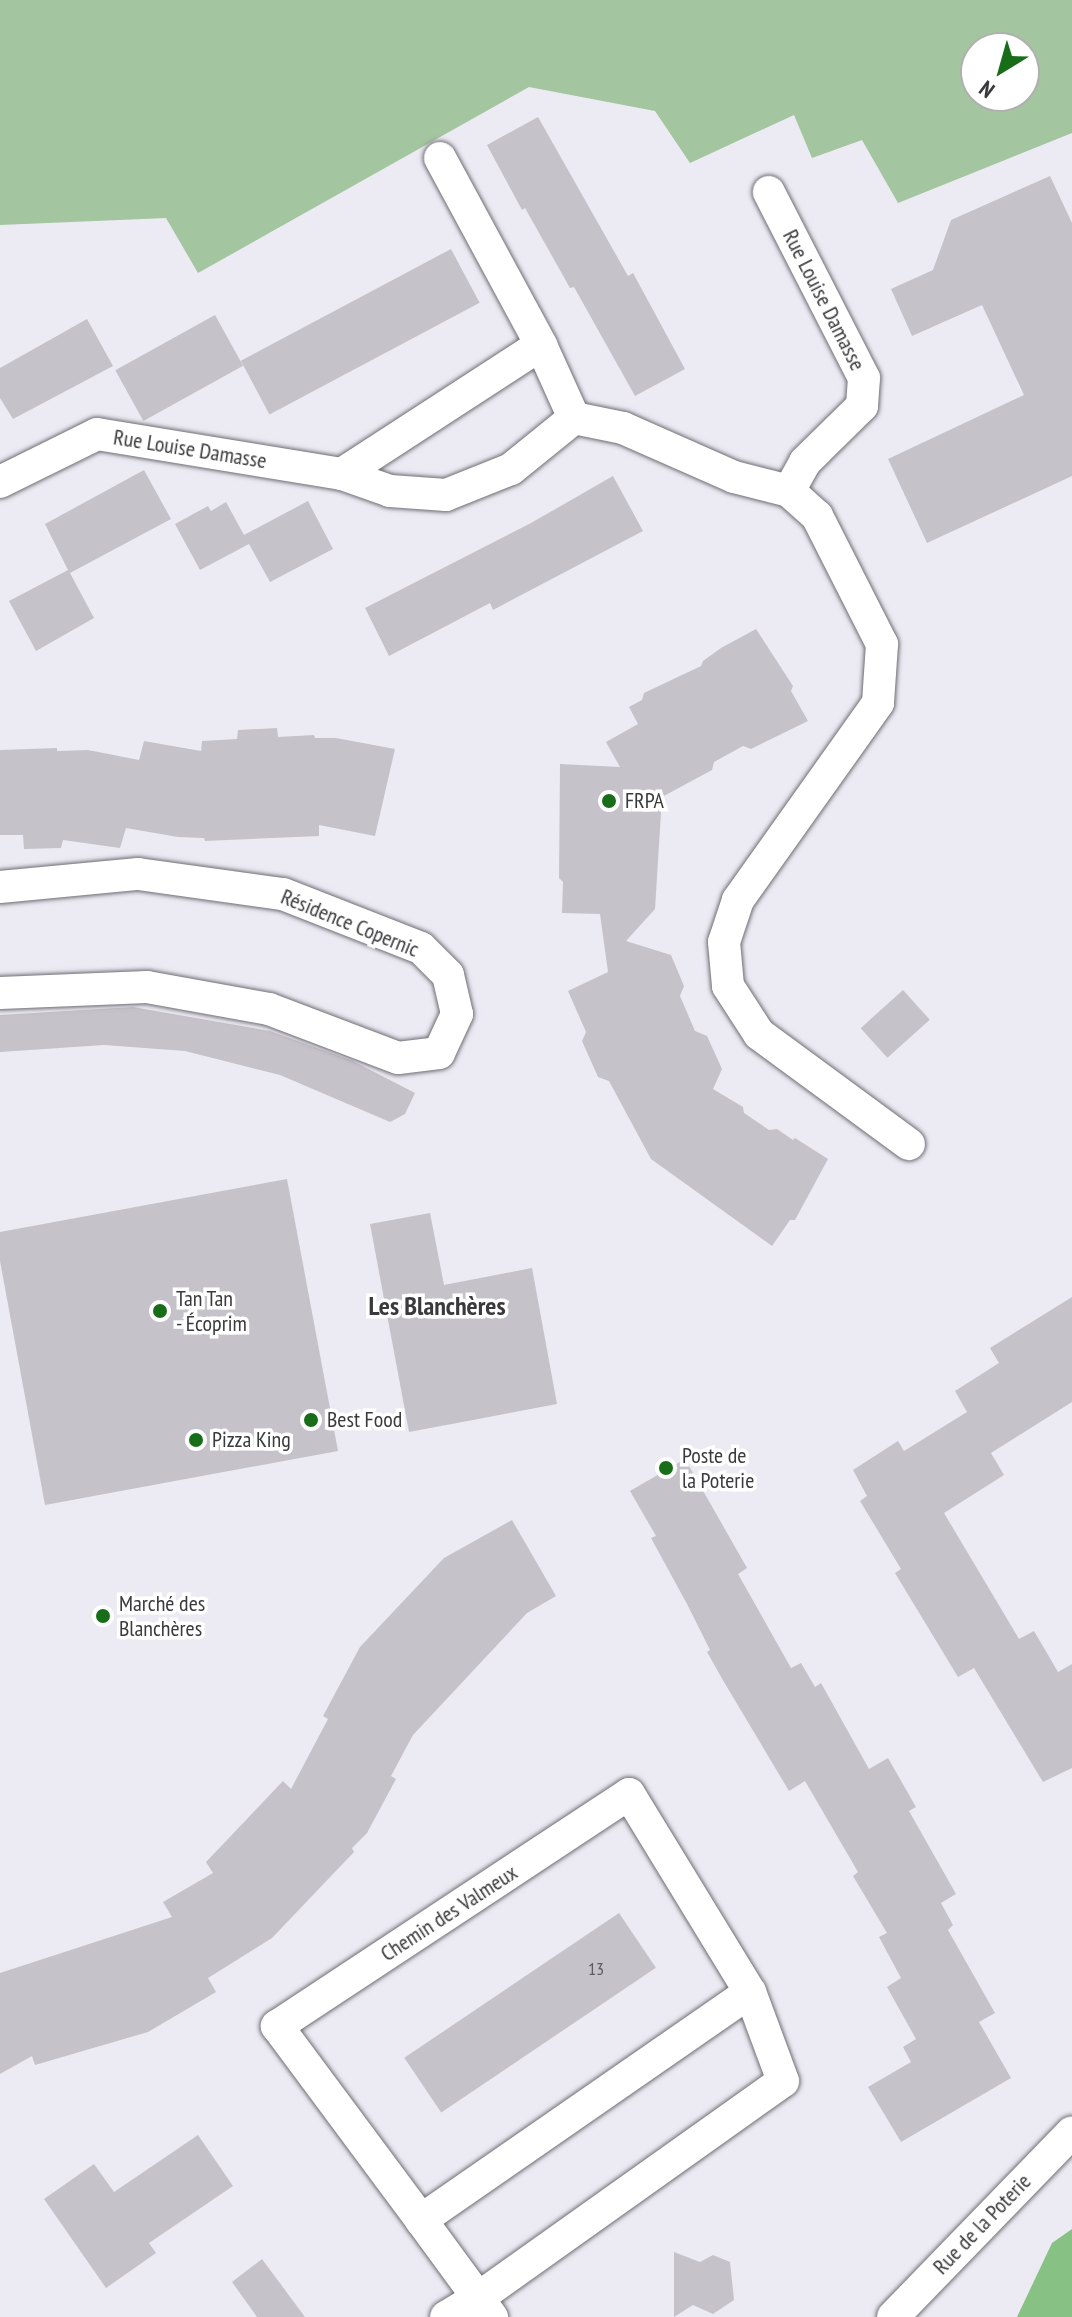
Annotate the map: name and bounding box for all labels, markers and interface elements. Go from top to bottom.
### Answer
north arrow [960,32,1040,112]
text: N [974,75,1000,104]
street label: Rue Louise Damasse [777,225,871,375]
street label: Rue Louise Damasse [112,424,268,474]
place label: FRPA [625,788,664,814]
marker: FRPA [600,792,618,810]
street label: Résidence Copernic [277,883,423,963]
place label: Tan Tan - Écoprim [176,1285,248,1336]
district label: Les Blanchères [368,1290,506,1322]
marker: Tan Tan - Écoprim [151,1302,169,1320]
place label: Best Food [327,1407,402,1433]
marker: Best Food [302,1411,320,1429]
place label: Pizza King [212,1427,291,1453]
marker: Pizza King [187,1431,205,1449]
place label: Poste de la Poterie [682,1442,754,1494]
marker: Poste de la Poterie [657,1459,675,1477]
place label: Marché des Blanchères [119,1590,205,1642]
marker: Marché des Blanchères [94,1607,112,1625]
street label: Chemin des Valmeux [375,1859,523,1967]
house number: 13 [588,1958,604,1980]
street label: Rue de la Poterie [928,2168,1036,2280]

